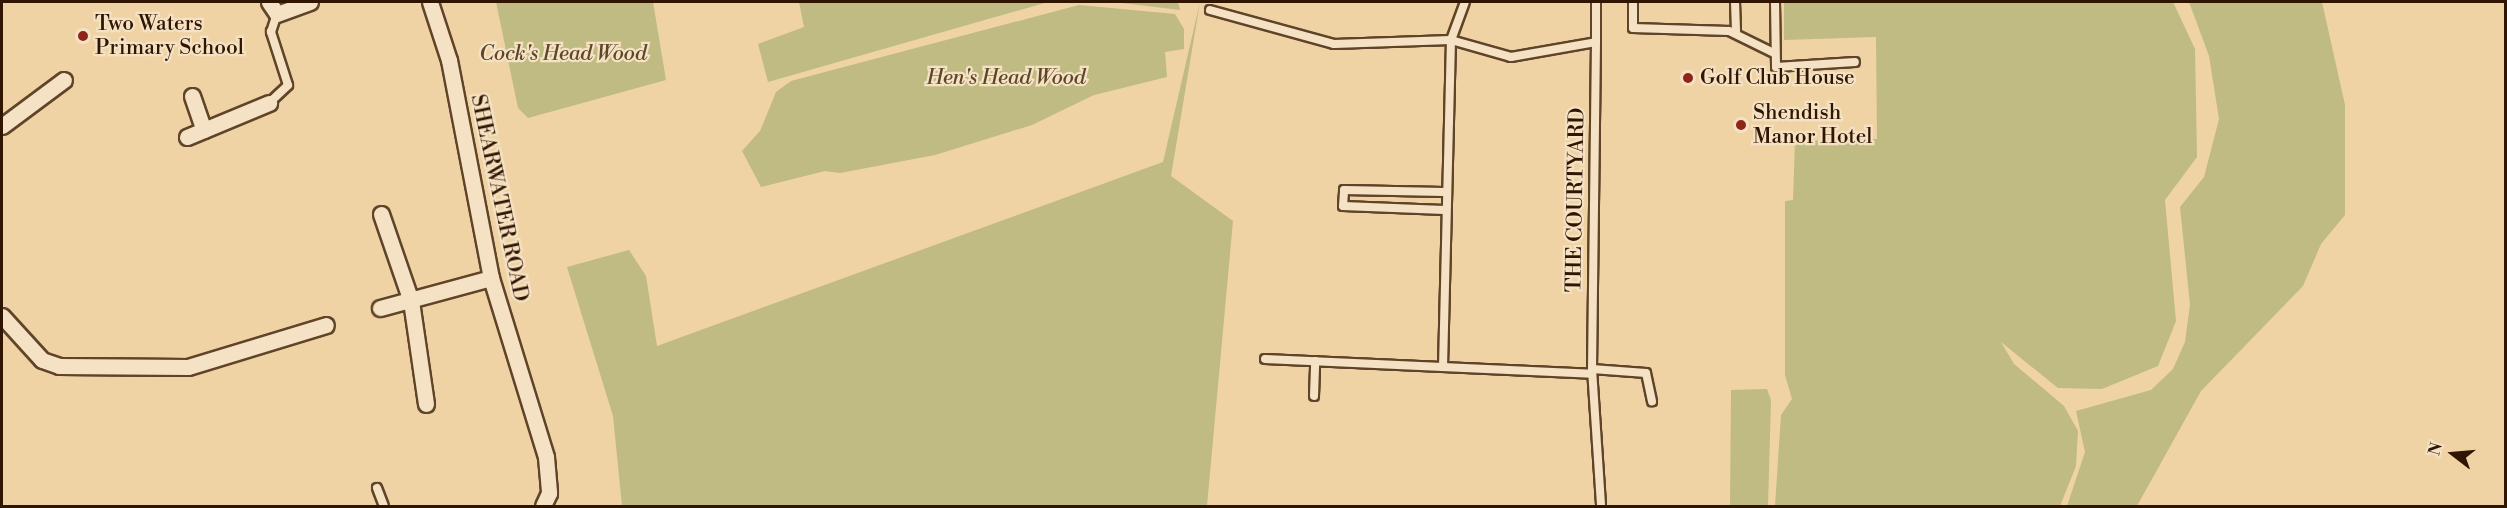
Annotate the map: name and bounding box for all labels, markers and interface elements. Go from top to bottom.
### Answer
place label: Two Waters Primary School [95,11,244,61]
marker: Two Waters Primary School [76,29,90,43]
park label: Cock's Head Wood [479,41,647,67]
park label: Hen's Head Wood [926,65,1086,91]
place label: Golf Club House [1700,65,1855,91]
marker: Golf Club House [1681,71,1695,85]
street label: SHEARWATER ROAD [465,92,533,304]
place label: Shendish Manor Hotel [1753,100,1872,150]
street label: THE COURTYARD [1562,107,1590,293]
marker: Shendish Manor Hotel [1734,118,1748,132]
north arrow [2423,424,2483,484]
text: N [2424,440,2447,458]

